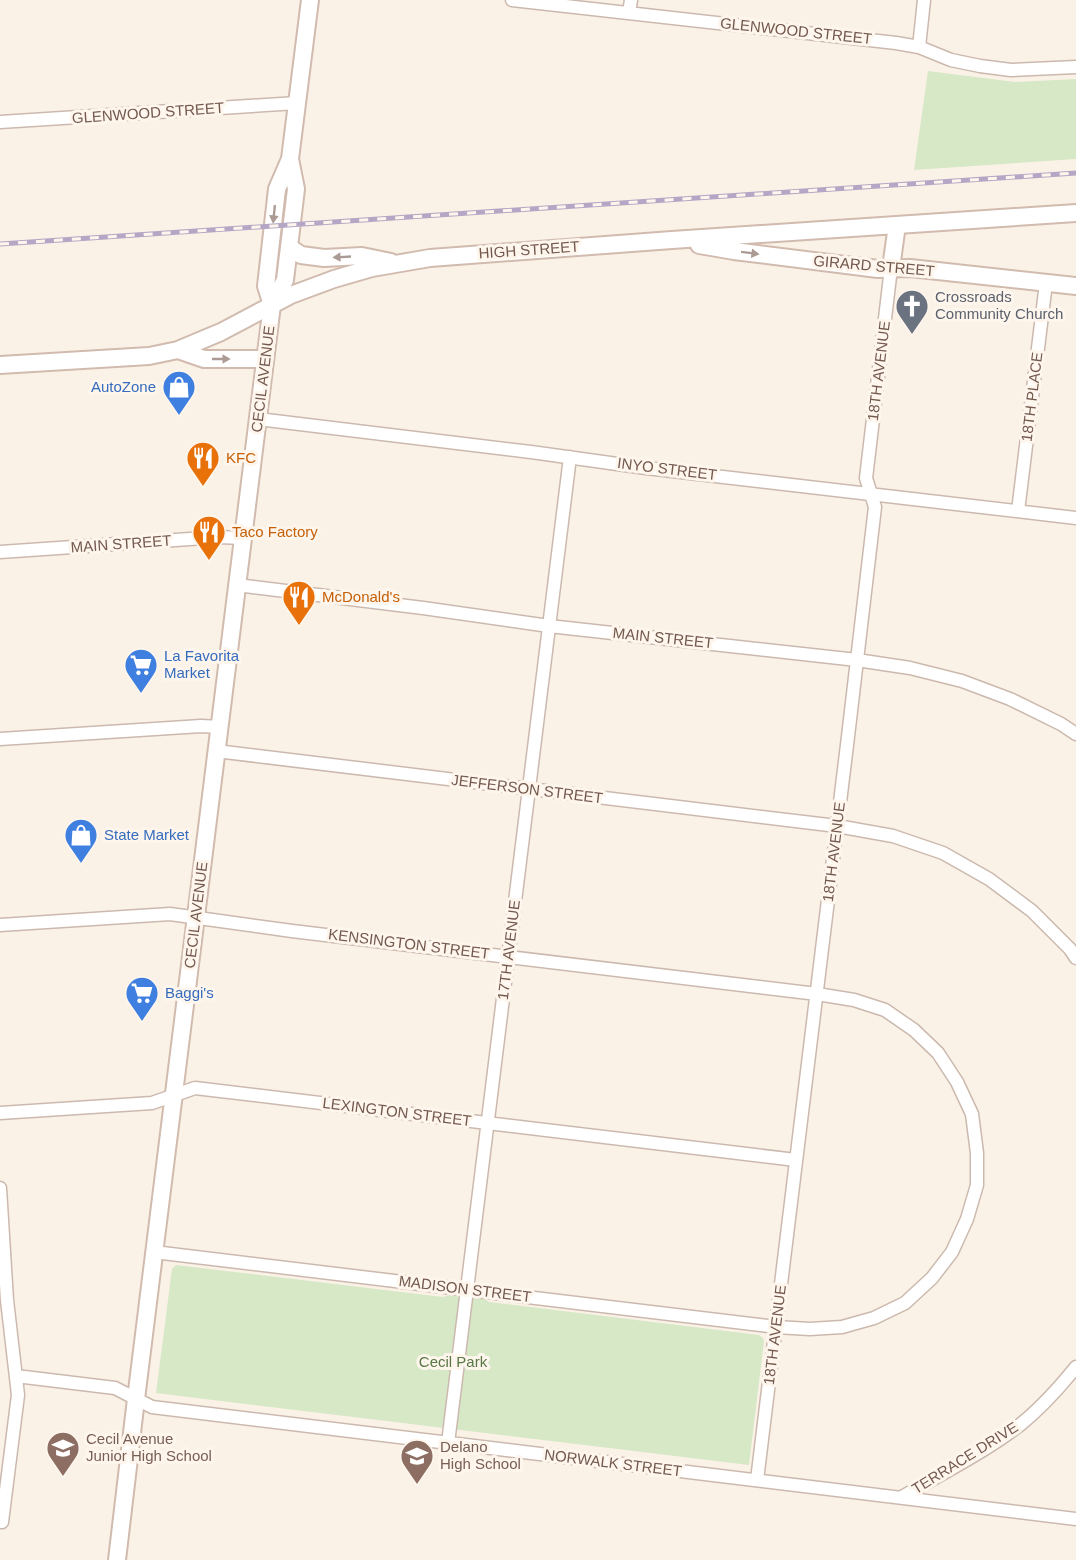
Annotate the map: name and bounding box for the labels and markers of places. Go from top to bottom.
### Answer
church icon: Crossroads Community Church [894,288,930,335]
place label: Crossroads Community Church [935,288,1063,322]
shop icon: AutoZone [161,369,197,416]
place label: AutoZone [91,378,156,395]
restaurant icon: KFC [185,440,221,487]
place label: KFC [226,449,256,466]
restaurant icon: Taco Factory [191,514,227,561]
place label: Taco Factory [232,523,318,540]
restaurant icon: McDonald's [281,579,317,626]
place label: McDonald's [322,588,400,605]
supermarket icon: La Favorita Market [123,647,159,694]
place label: La Favorita Market [164,647,240,681]
shop icon: State Market [63,817,99,864]
place label: State Market [104,826,190,843]
supermarket icon: Baggi's [124,975,160,1022]
place label: Baggi's [165,984,214,1001]
school or university icon: Cecil Avenue Junior High School [45,1430,81,1477]
place label: Cecil Avenue Junior High School [86,1430,212,1464]
school or university icon: Delano High School [399,1438,435,1485]
place label: Delano High School [440,1438,521,1472]

